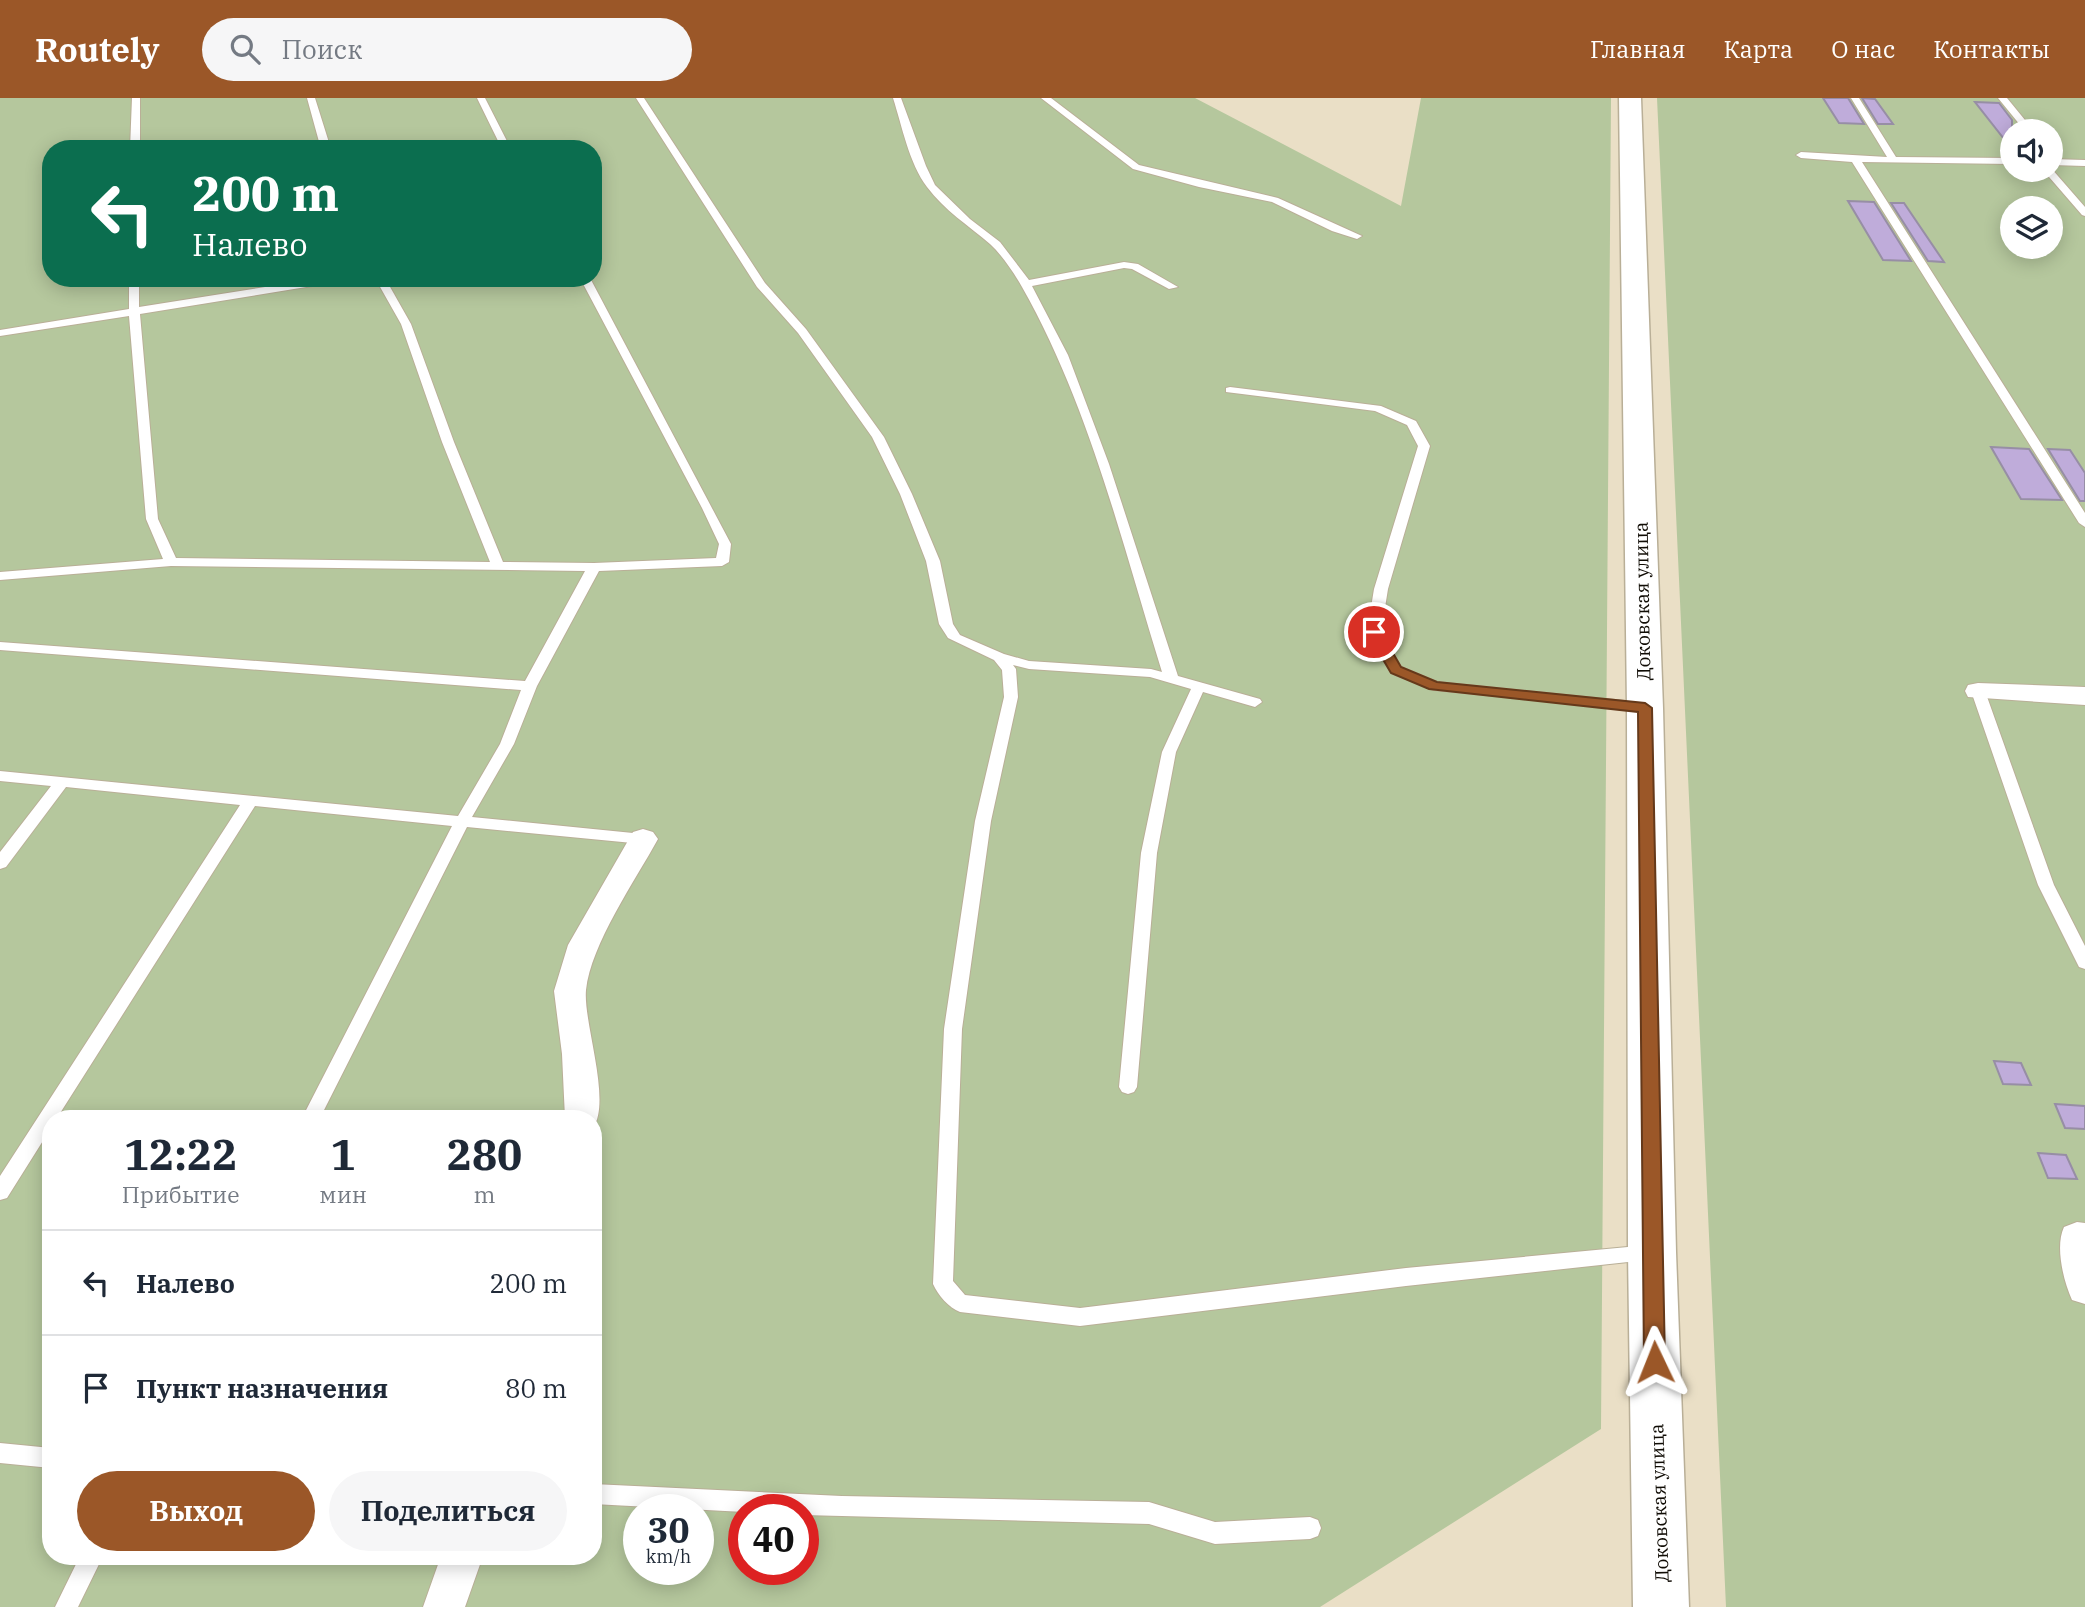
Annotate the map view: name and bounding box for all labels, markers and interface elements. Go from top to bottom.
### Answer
search box [202,18,692,81]
text: Routely [35,28,160,71]
icon: search [226,30,264,68]
text: Поиск [282,32,362,66]
text: Главная [1590,33,1686,65]
text: Карта [1724,33,1793,65]
text: О нас [1831,33,1895,65]
text: Контакты [1933,33,2050,65]
map controls [2000,119,2063,259]
button: sound [2000,119,2063,182]
text: 200 m [192,161,339,224]
icon: left [77,168,168,259]
button: layers [2000,196,2063,259]
text: Налево [192,223,308,265]
street label: Доковская улица [1629,521,1655,681]
pin [1344,602,1404,662]
icon: arrive [1355,613,1393,651]
text: 12:22 [124,1127,237,1182]
text: 1 [331,1127,356,1182]
text: 280 [447,1127,522,1182]
text: Прибытие [122,1179,240,1209]
text: мин [319,1179,367,1209]
text: m [474,1179,495,1209]
icon: left [77,1264,115,1302]
text: Налево [136,1266,235,1300]
text: 200 m [489,1266,567,1300]
position arrow [1618,1325,1692,1399]
icon: arrive [77,1369,115,1407]
text: Пункт назначения [136,1371,388,1405]
text: 80 m [505,1371,567,1405]
street label: Доковская улица [1644,1423,1674,1583]
button: Выход [77,1471,315,1551]
button: Поделиться [329,1471,567,1551]
speed limit sign: 40 [728,1494,819,1585]
text: 30 [647,1507,690,1553]
text: km/h [646,1545,691,1568]

